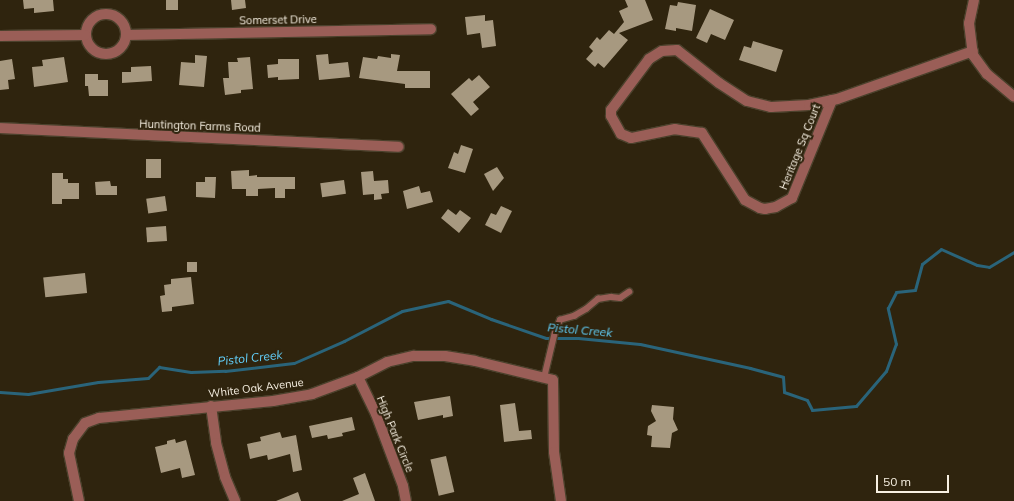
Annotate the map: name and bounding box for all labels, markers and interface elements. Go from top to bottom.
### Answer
street label: Somerset Drive [239,13,317,27]
street label: Heritage Sq Court [777,102,823,192]
street label: Huntington Farms Road [139,117,261,135]
water label: Pistol Creek [547,320,613,340]
water label: Pistol Creek [217,347,283,369]
street label: White Oak Avenue [208,376,304,400]
street label: High Park Circle [374,394,416,474]
scale bar [878,467,951,493]
text: 50 m [883,474,911,489]

